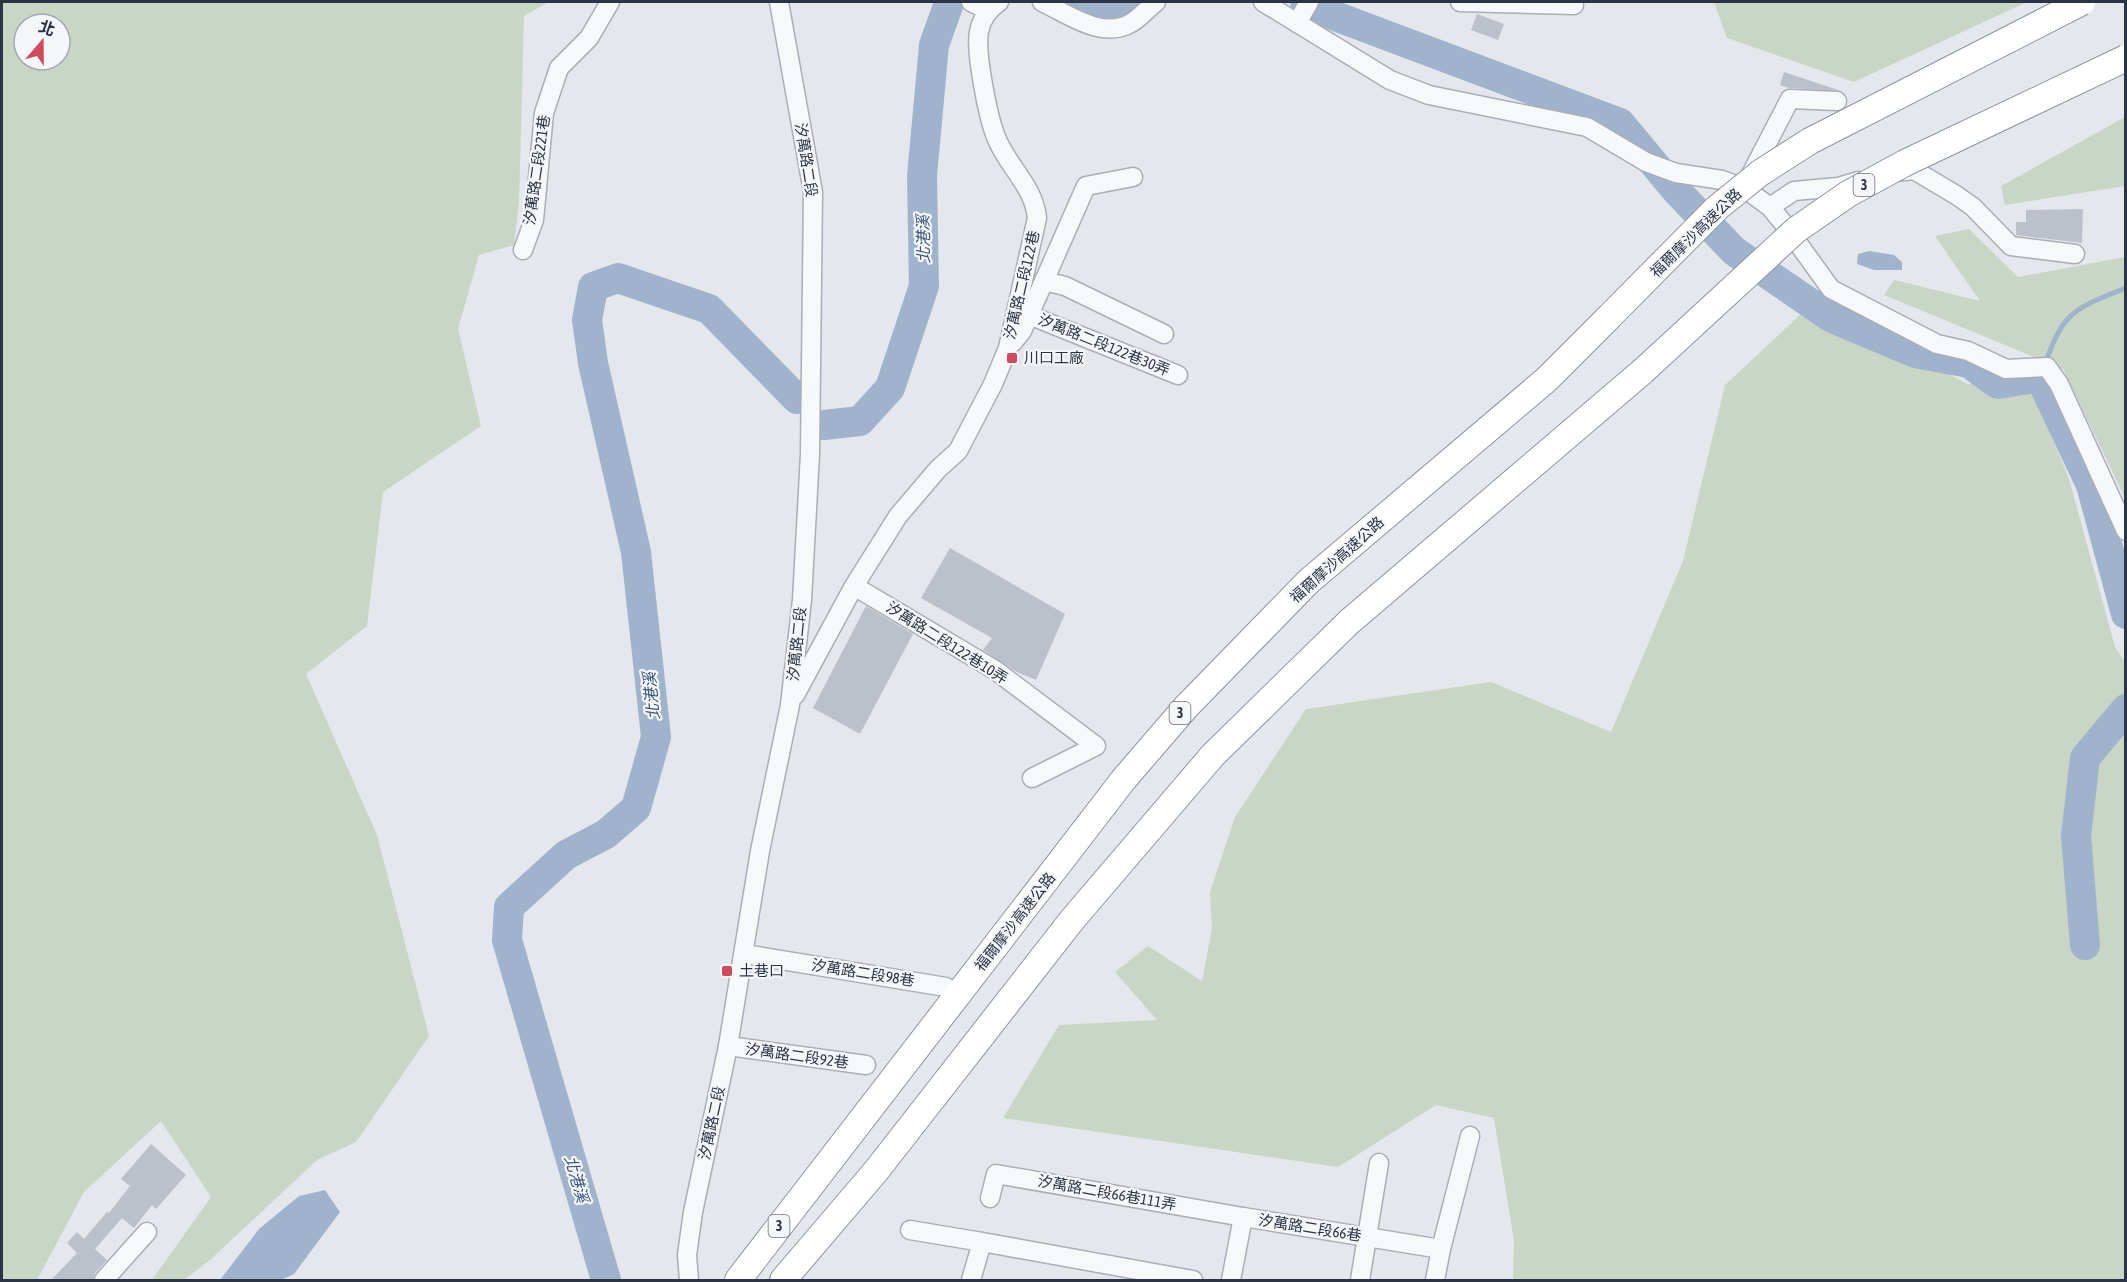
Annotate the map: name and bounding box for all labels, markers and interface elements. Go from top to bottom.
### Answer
north arrow [12,12,72,72]
text: 北 [37,17,58,39]
street label: 汐萬路二段221巷 [520,114,553,226]
street label: 汐萬路二段 [792,122,821,198]
road number: 3 [1854,174,1874,196]
street label: 福爾摩沙高速公路 [1647,185,1745,280]
water label: 北港溪 [914,213,932,263]
street label: 汐萬路二段122巷 [1001,229,1042,341]
street label: 汐萬路二段122巷30弄 [1036,310,1172,379]
place label: 川口工廠 [1024,349,1084,366]
marker: 川口工廠 [1005,351,1019,365]
street label: 福爾摩沙高速公路 [1286,513,1387,606]
street label: 汐萬路二段122巷10弄 [883,598,1011,687]
street label: 汐萬路二段 [784,606,809,682]
water label: 北港溪 [639,669,662,721]
road number: 3 [1170,702,1190,724]
street label: 福爾摩沙高速公路 [971,869,1058,974]
street label: 汐萬路二段98巷 [810,956,916,989]
place label: 土巷口 [739,962,784,979]
marker: 土巷口 [720,964,734,978]
street label: 汐萬路二段92巷 [744,1040,850,1071]
street label: 汐萬路二段 [695,1084,728,1161]
water label: 北港溪 [562,1153,593,1206]
street label: 汐萬路二段66巷111弄 [1037,1172,1178,1213]
street label: 汐萬路二段66巷 [1257,1211,1363,1244]
road number: 3 [768,1215,790,1237]

